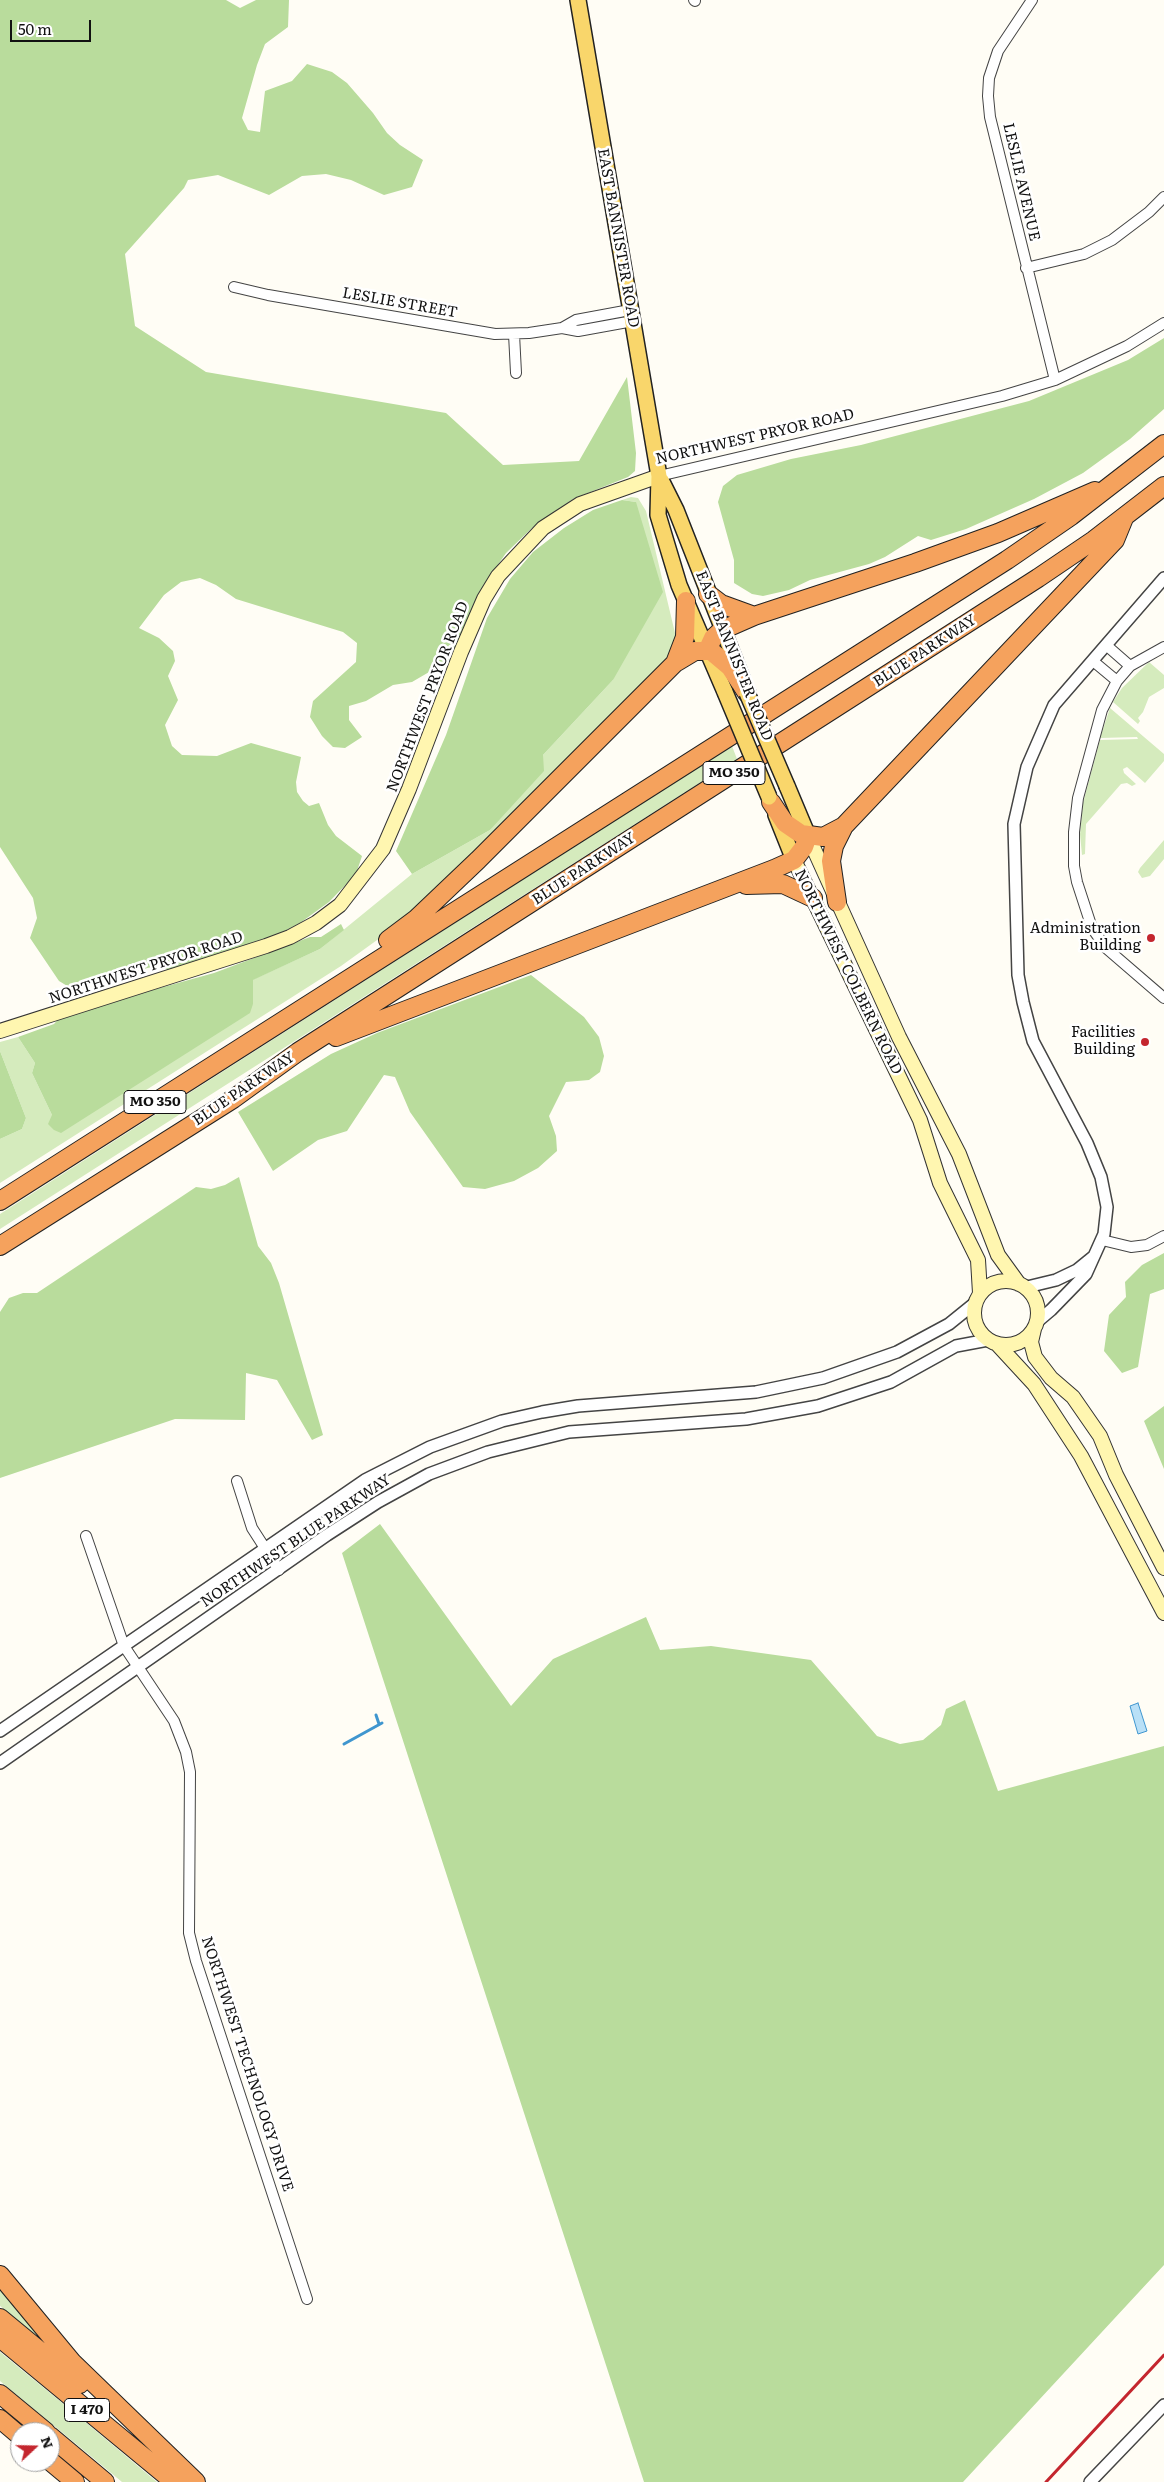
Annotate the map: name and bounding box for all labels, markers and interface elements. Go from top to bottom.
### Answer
scale bar [12,10,94,42]
text: 50 m [18,17,52,40]
street label: LESLIE AVENUE [999,121,1043,243]
street label: EAST BANNISTER ROAD [593,147,643,329]
street label: LESLIE STREET [341,284,459,322]
street label: NORTHWEST PRYOR ROAD [654,405,856,469]
street label: EAST BANNISTER ROAD [692,568,776,744]
street label: NORTHWEST PRYOR ROAD [383,599,473,795]
street label: BLUE PARKWAY [870,611,980,691]
road number: MO 350 [703,761,765,784]
street label: BLUE PARKWAY [529,829,639,909]
street label: NORTHWEST COLBERN ROAD [790,866,906,1078]
place label: Administration Building [1030,920,1141,955]
street label: NORTHWEST PRYOR ROAD [47,928,245,1008]
marker: Administration Building [1145,932,1157,944]
place label: Facilities Building [1071,1024,1135,1059]
marker: Facilities Building [1139,1036,1151,1048]
street label: BLUE PARKWAY [189,1048,299,1130]
road number: MO 350 [124,1090,186,1114]
street label: NORTHWEST BLUE PARKWAY [198,1471,394,1611]
street label: NORTHWEST TECHNOLOGY DRIVE [197,1934,297,2194]
road number: I 470 [64,2398,110,2422]
north arrow [10,2422,60,2472]
text: N [37,2433,60,2451]

